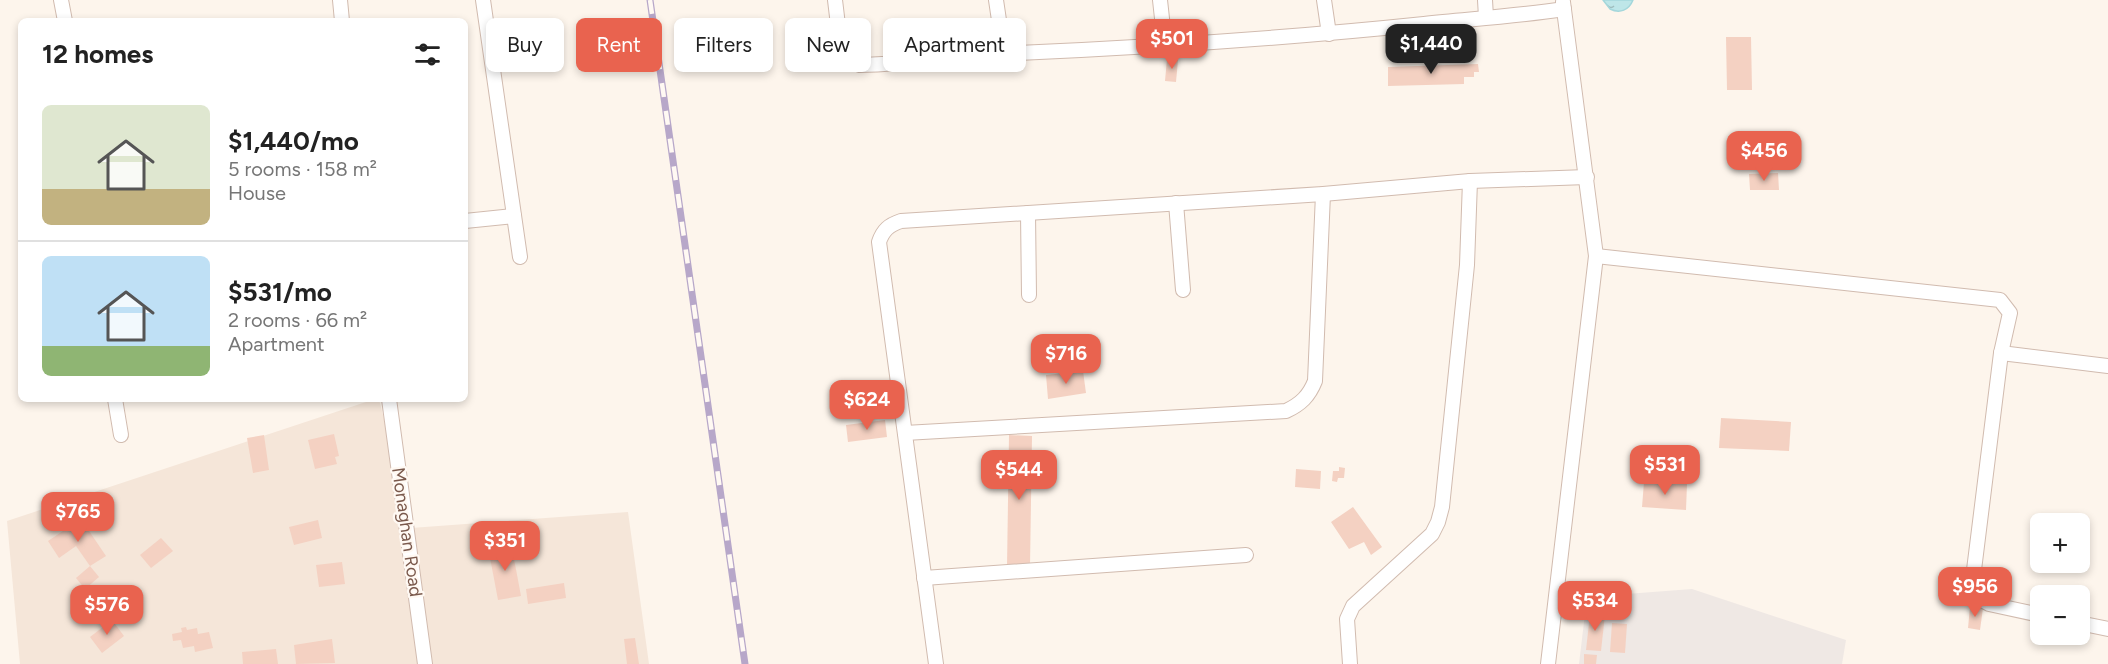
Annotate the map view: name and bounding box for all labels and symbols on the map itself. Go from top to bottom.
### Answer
pin: $501 [1136,19,1208,70]
pin: $1,440 [1382,24,1480,75]
pin: $456 [1728,131,1800,182]
pin: $716 [1030,334,1102,385]
pin: $624 [831,380,903,431]
pin: $531 [1629,445,1701,496]
pin: $544 [983,450,1055,501]
street label: Monaghan Road [387,466,427,598]
pin: $765 [42,492,114,543]
pin: $351 [469,521,541,572]
pin: $956 [1939,567,2011,618]
pin: $534 [1559,581,1631,632]
pin: $576 [71,585,143,636]

